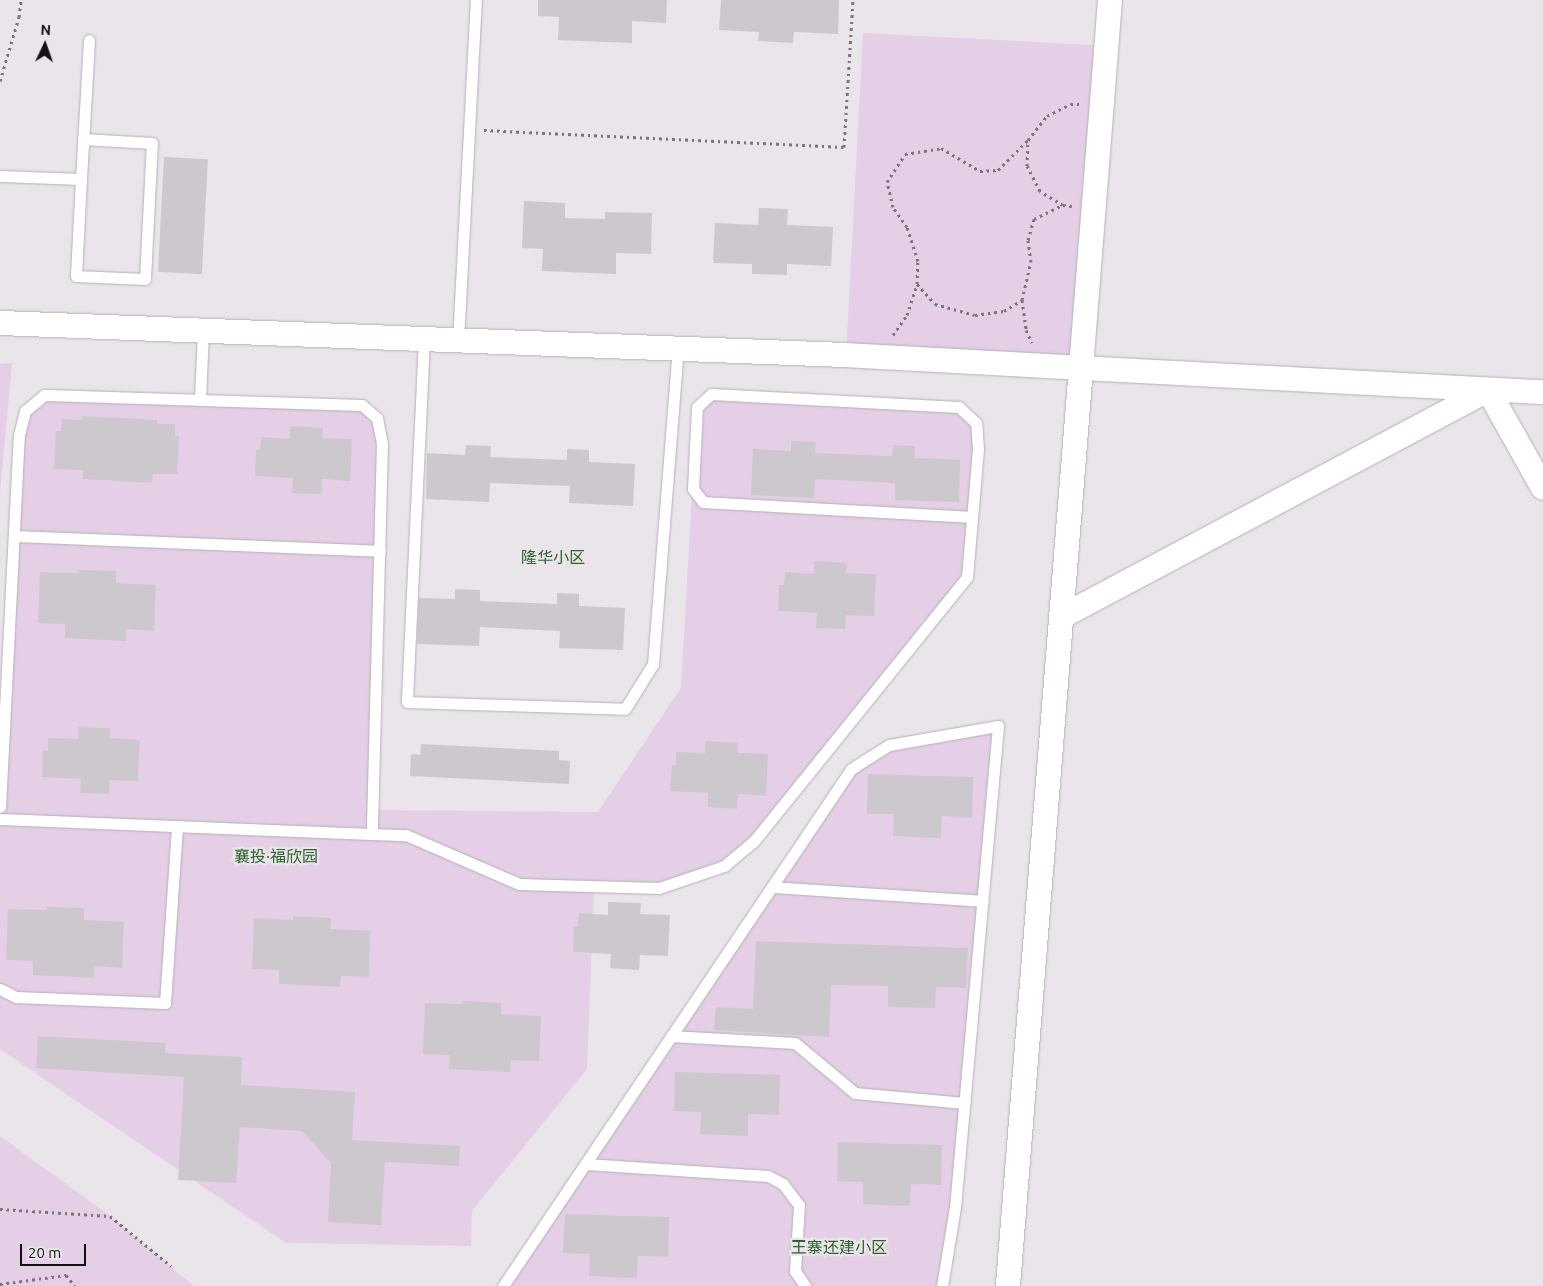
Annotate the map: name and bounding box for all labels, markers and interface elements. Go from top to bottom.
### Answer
north arrow [20,20,70,70]
text: N [40,22,51,38]
district label: 隆华小区 [521,547,585,567]
district label: 襄投·福欣园 [234,846,318,866]
scale bar [22,1234,89,1266]
district label: 王寨还建小区 [791,1237,887,1257]
text: 20 m [28,1244,61,1261]

